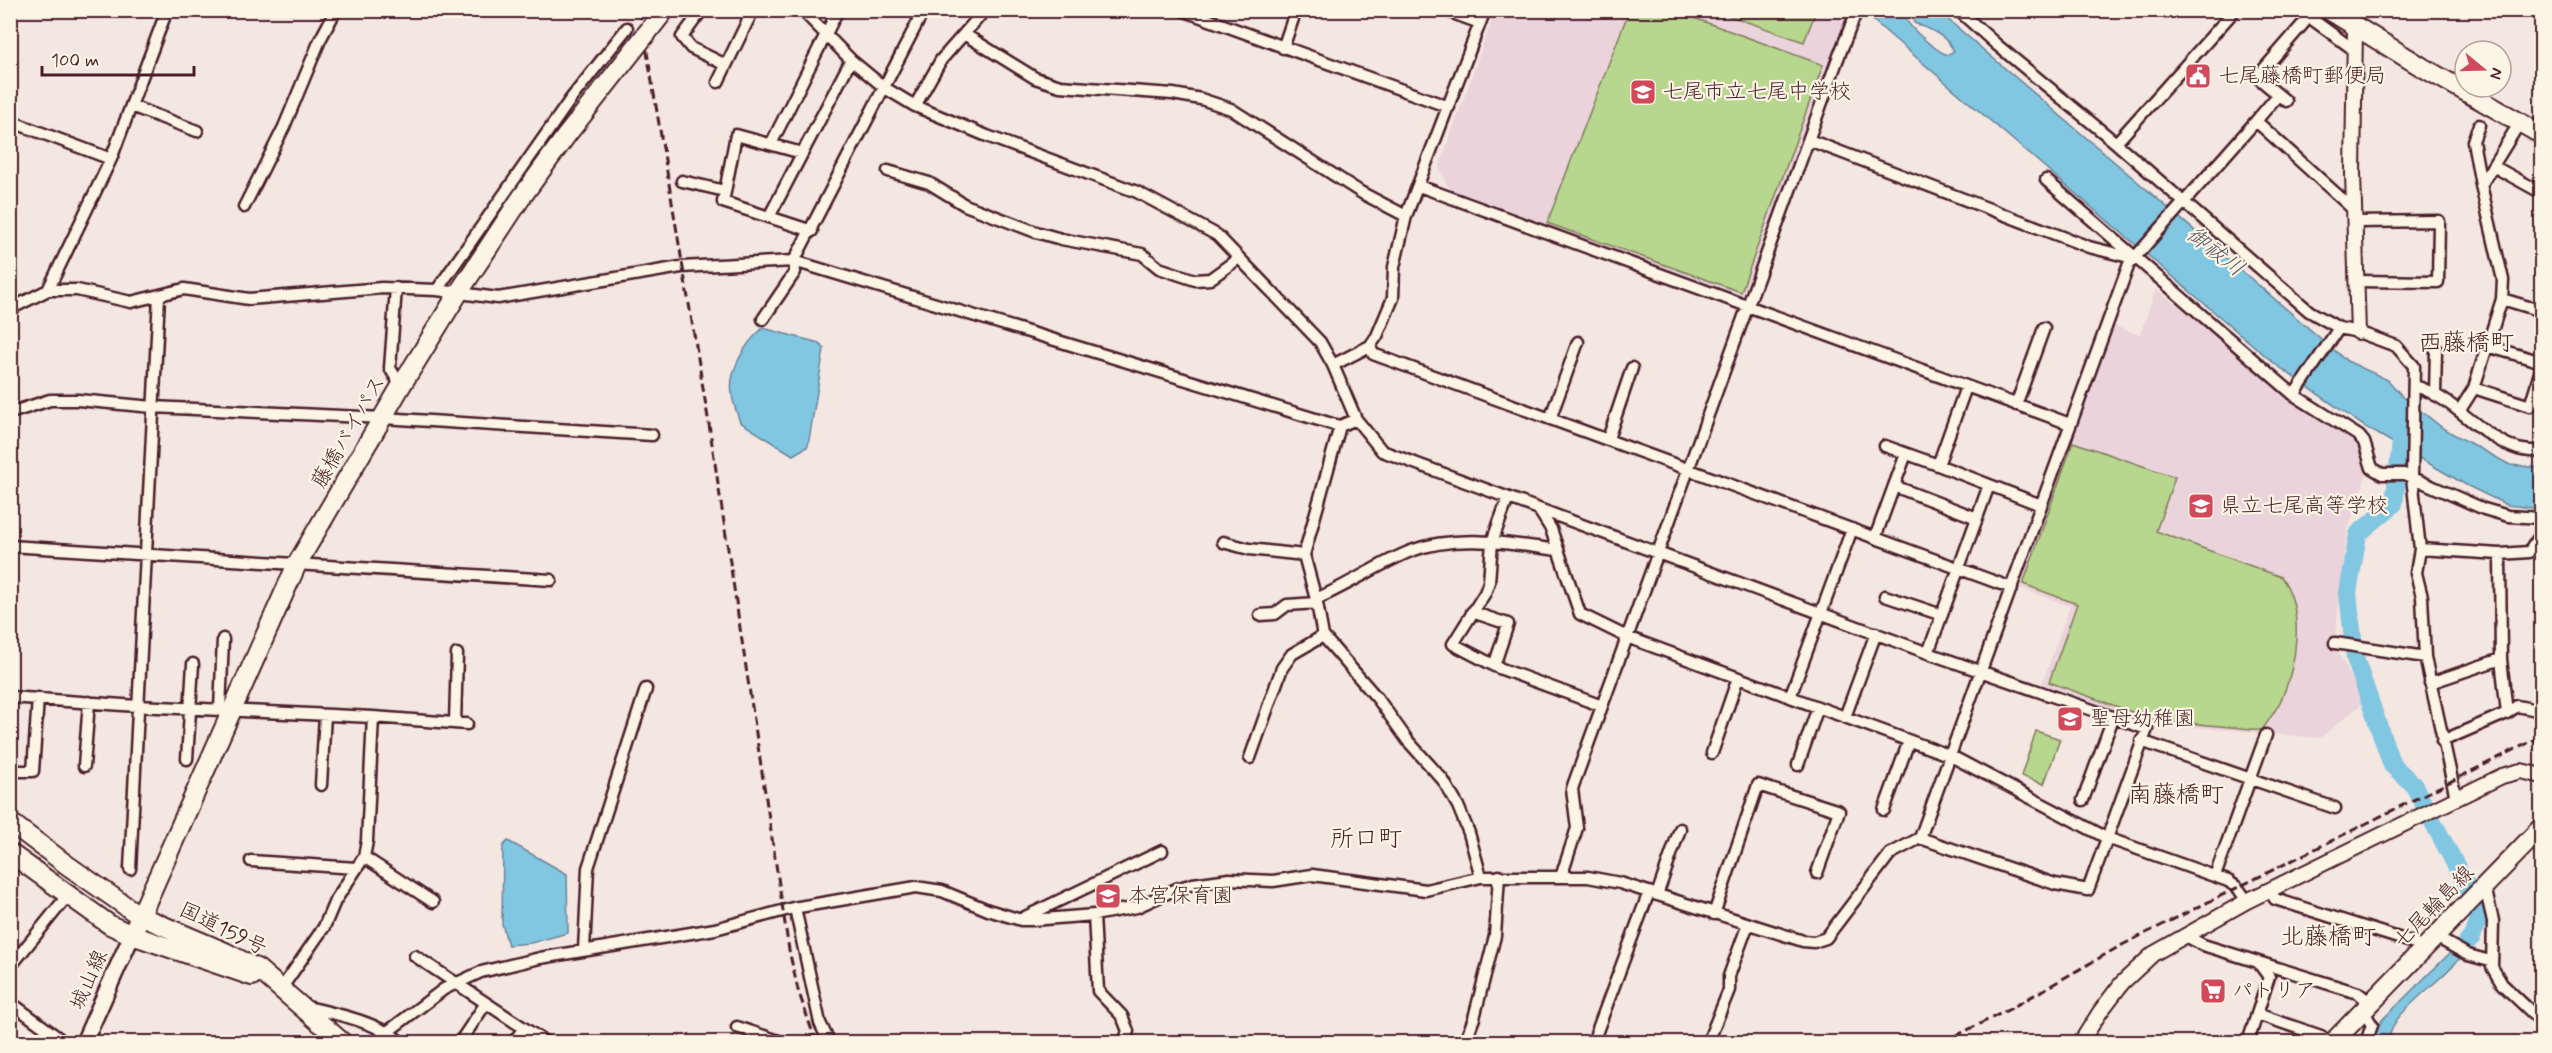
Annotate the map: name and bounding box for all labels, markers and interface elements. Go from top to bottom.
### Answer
scale bar [42,39,194,77]
north arrow [2453,39,2513,99]
text: 100 m [51,49,99,73]
public building icon: 七尾藤橋町郵便局 [2183,61,2213,91]
place label: 七尾藤橋町郵便局 [2218,62,2386,90]
text: N [2484,65,2507,82]
school or university icon: 七尾市立七尾中学校 [1628,77,1658,107]
place label: 七尾市立七尾中学校 [1662,78,1851,106]
water label: 御祓川 [2180,221,2250,283]
district label: 西藤橋町 [2418,328,2514,359]
street label: 藤橋バイパス [305,371,393,493]
school or university icon: 県立七尾高等学校 [2186,491,2216,521]
place label: 県立七尾高等学校 [2220,492,2388,520]
school or university icon: 聖母幼稚園 [2055,704,2085,734]
place label: 聖母幼稚園 [2090,705,2195,733]
district label: 南藤橋町 [2128,780,2224,811]
district label: 所口町 [1330,824,1402,855]
street label: 七尾輪島線 [2387,860,2481,954]
school or university icon: 本宮保育園 [1093,881,1123,911]
place label: 本宮保育園 [1128,882,1233,910]
street label: 国道159号 [174,896,272,962]
district label: 北藤橋町 [2280,922,2376,953]
street label: 城山線 [63,946,115,1014]
supermarket icon: パトリア [2198,976,2228,1006]
place label: パトリア [2232,977,2316,1005]

